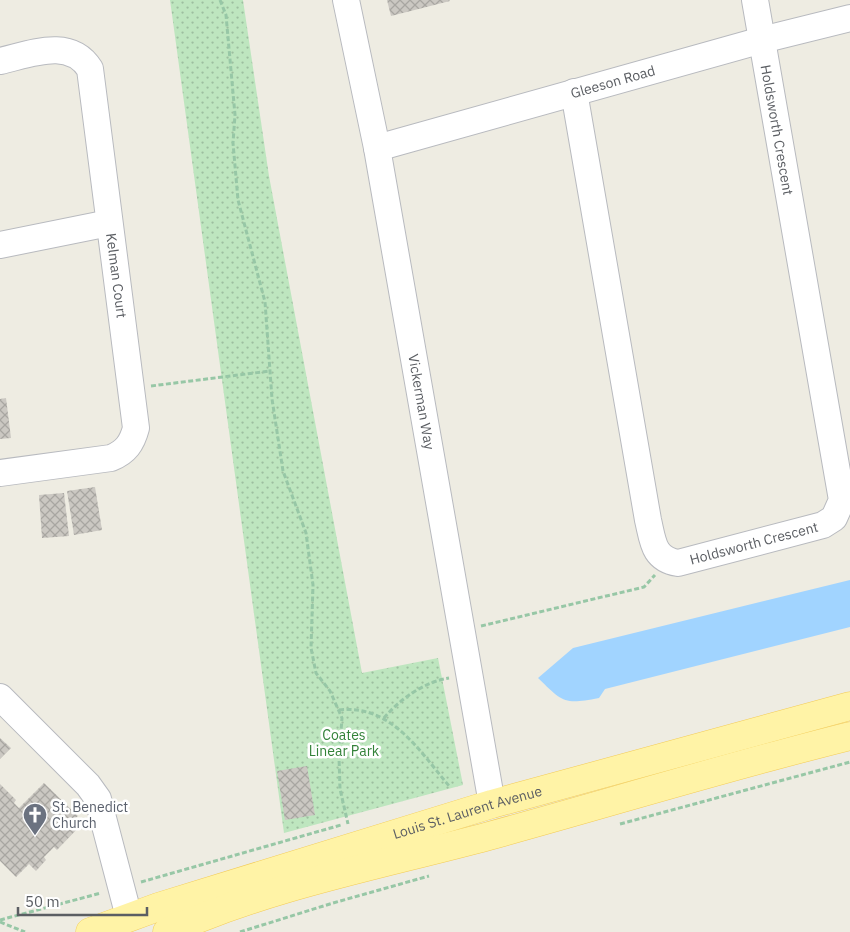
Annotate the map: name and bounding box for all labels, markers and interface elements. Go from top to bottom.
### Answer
street label: Gleeson Road [569,61,657,102]
street label: Holdsworth Crescent [757,63,797,197]
street label: Kelman Court [102,232,131,319]
street label: Vickerman Way [404,353,439,451]
street label: Holdsworth Crescent [688,518,820,569]
park label: Coates Linear Park [309,726,380,760]
street label: Louis St. Laurent Avenue [391,782,544,843]
place label: St. Benedict Church [52,798,128,832]
church icon: St. Benedict Church [22,802,48,836]
scale bar [18,884,146,916]
text: 50 m [25,892,60,911]

